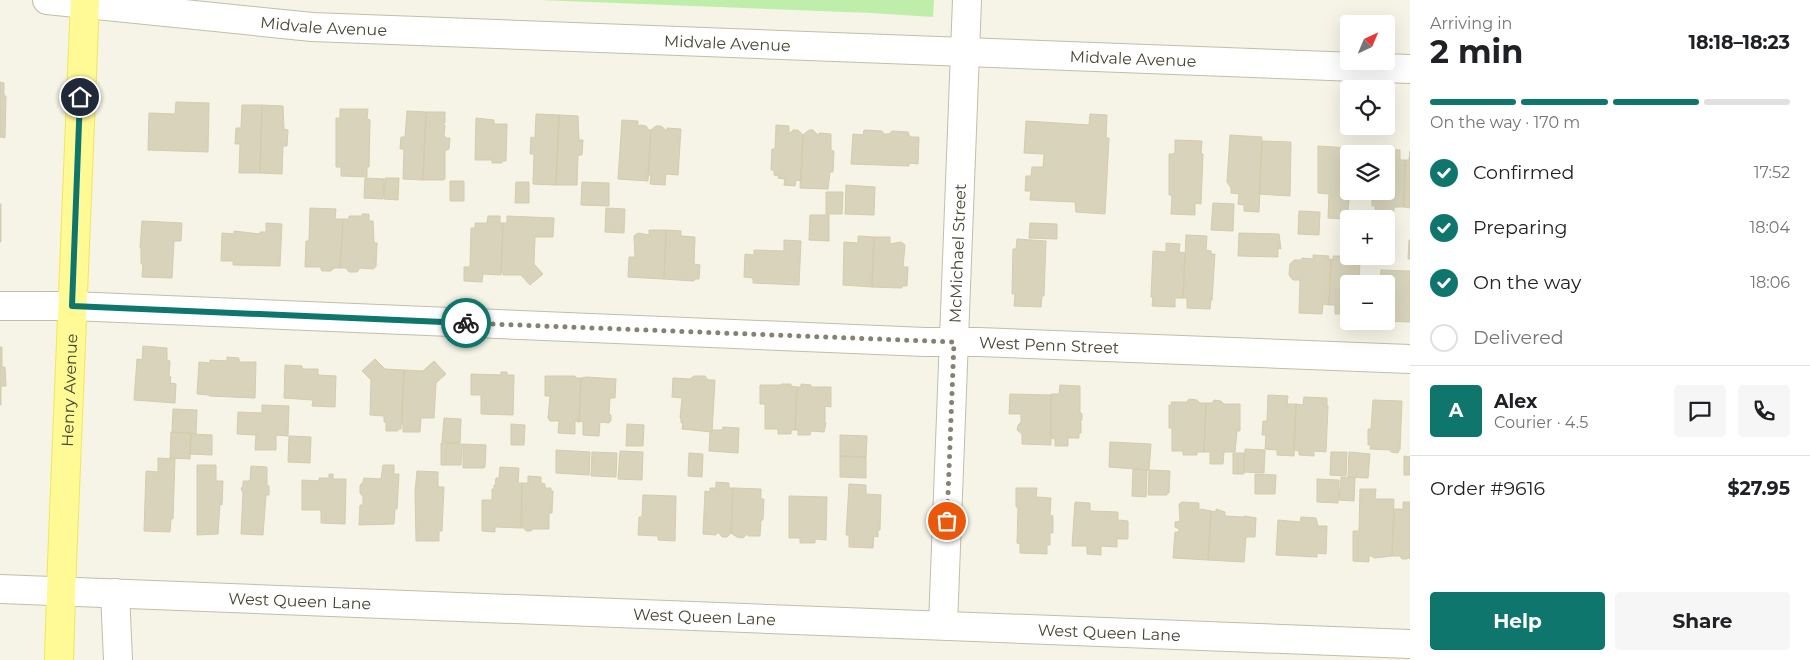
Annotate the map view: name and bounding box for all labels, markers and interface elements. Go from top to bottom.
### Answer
street label: Midvale Avenue [259,13,387,40]
text: Arriving in [1430,14,1512,33]
north arrow [1340,15,1395,70]
map controls [1340,15,1395,330]
street label: Midvale Avenue [664,31,791,55]
text: 18:18–18:23 [1689,31,1790,54]
text: 2 min [1430,32,1523,71]
street label: Midvale Avenue [1069,47,1197,71]
pin [59,76,101,118]
button: locate [1340,80,1395,135]
icon: home [66,83,94,111]
text: On the way · 170 m [1430,113,1580,132]
button: layers [1340,145,1395,200]
icon: check [1430,159,1458,187]
text: Confirmed [1473,161,1574,184]
text: 17:52 [1754,163,1790,182]
street label: McMichael Street [946,183,970,323]
button: + [1340,210,1395,265]
icon: check [1430,214,1458,242]
text: Preparing [1473,216,1568,239]
text: 18:04 [1749,218,1790,237]
icon: check [1430,269,1458,297]
text: On the way [1473,271,1581,294]
text: 18:06 [1750,273,1790,292]
button: − [1340,275,1395,330]
courier [441,298,491,348]
icon: bike [452,309,480,337]
text: Delivered [1473,326,1564,349]
street label: Henry Avenue [58,333,81,447]
street label: West Penn Street [979,333,1120,358]
button: chat [1674,385,1726,437]
button: phone [1738,385,1790,437]
text: Alex [1494,390,1537,413]
text: A [1449,399,1463,422]
text: Courier · 4.5 [1494,413,1588,432]
text: Order #9616 [1430,477,1545,500]
text: $27.95 [1727,477,1790,500]
pin [926,500,968,542]
icon: bag [933,507,961,535]
street label: West Queen Lane [228,589,372,613]
button: Help [1430,592,1605,650]
button: Share [1615,592,1790,650]
street label: West Queen Lane [633,605,776,629]
street label: West Queen Lane [1037,620,1181,645]

